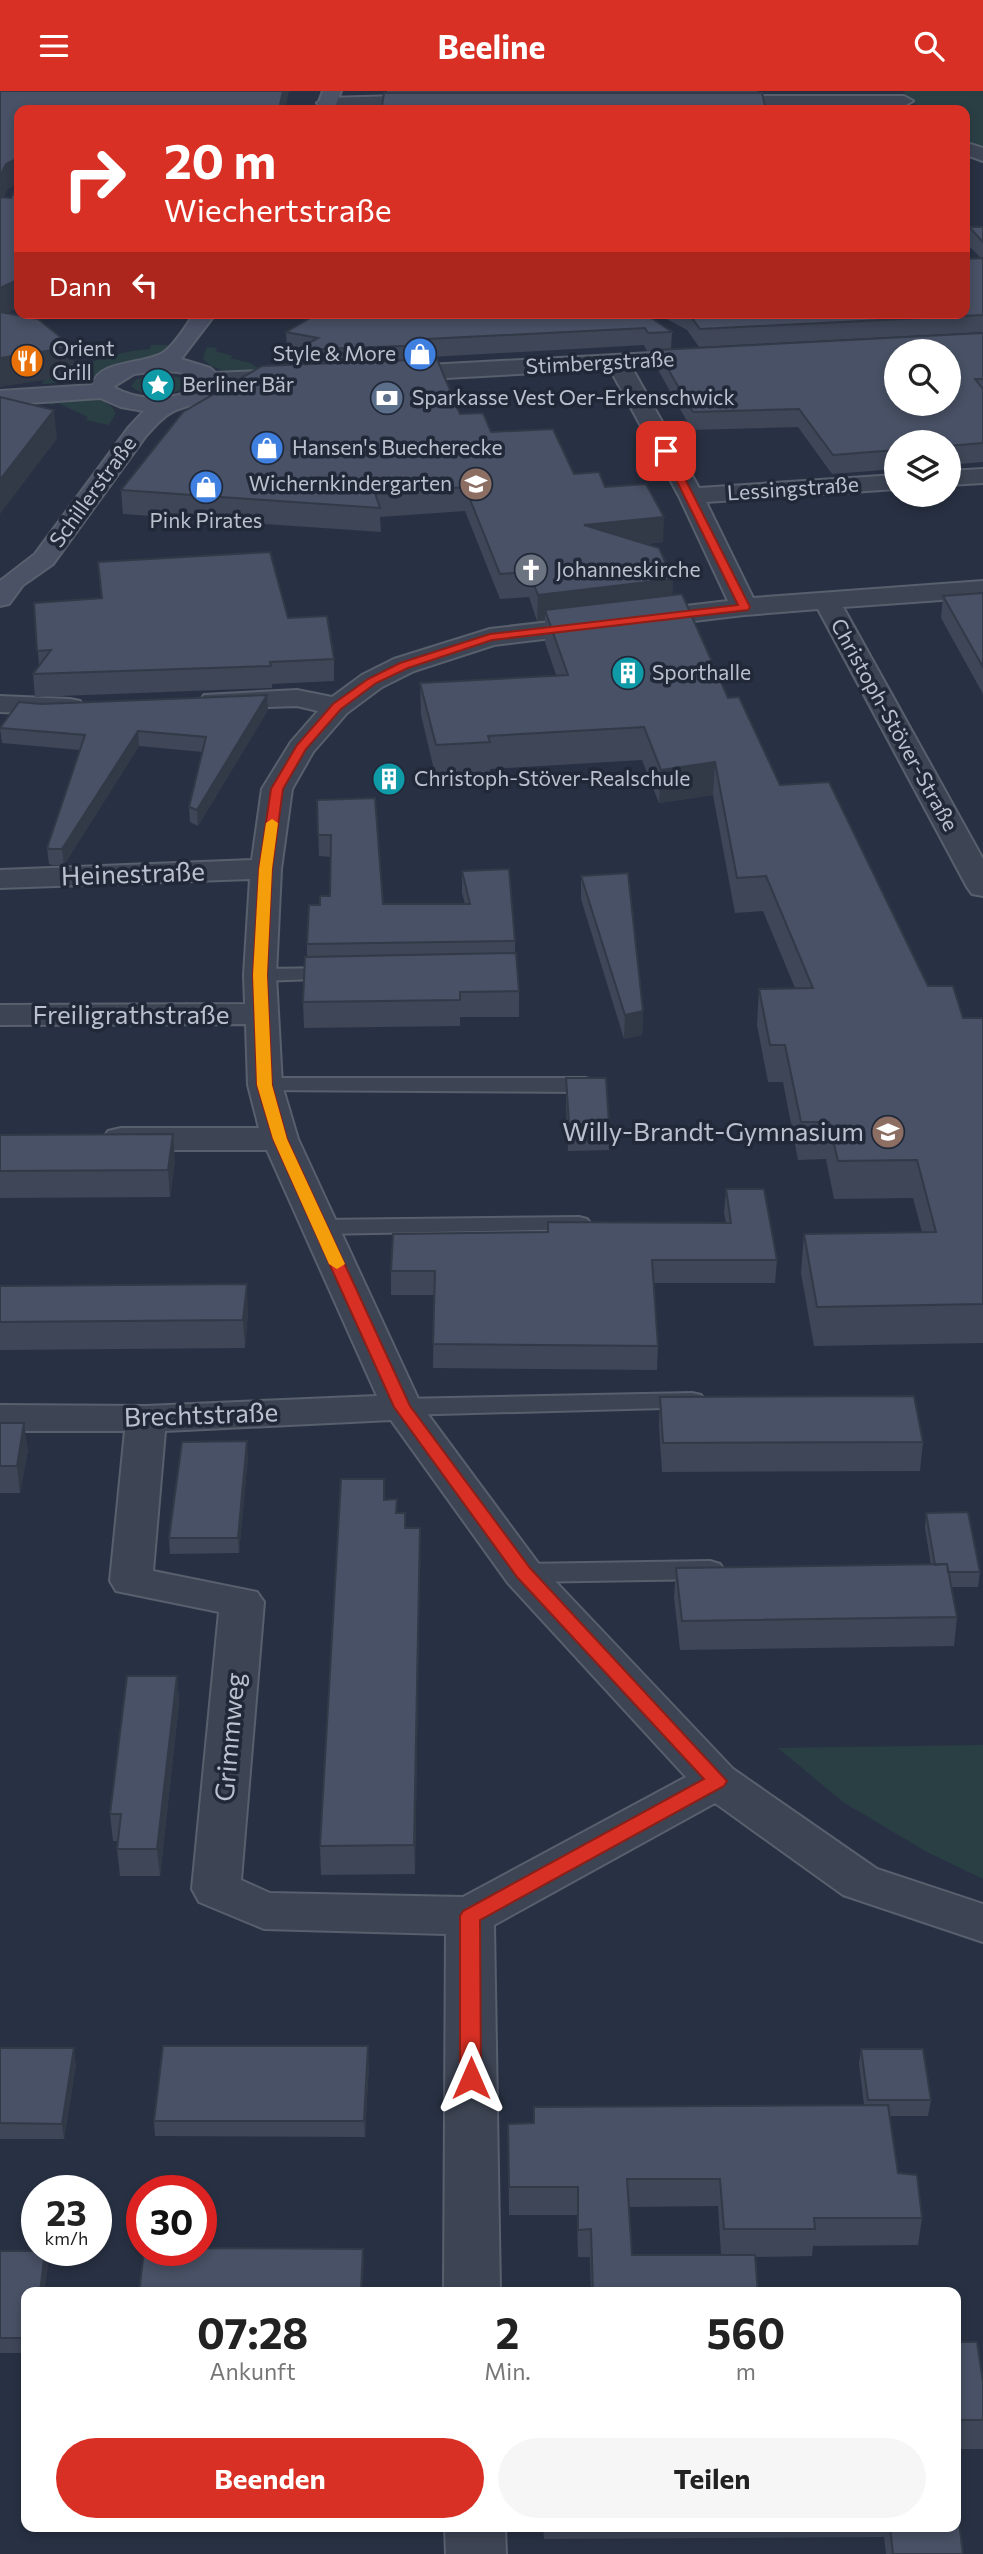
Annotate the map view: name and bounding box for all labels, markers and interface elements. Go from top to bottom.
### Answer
text: Beeline [438,26,545,66]
icon: menu [35,27,73,65]
icon: search [910,27,948,65]
text: 20 m [164,129,276,189]
icon: right [49,133,140,224]
text: Wiechertstraße [164,189,392,229]
icon: left [126,266,164,304]
text: Dann [49,270,112,301]
place label: Orient Grill [52,335,115,384]
shop icon: Style & More [401,335,439,373]
map controls [884,339,961,507]
button: search [884,339,961,416]
place label: Style & More [273,340,396,365]
restaurant icon: Orient Grill [8,342,46,380]
street label: Stimbergstraße [525,345,675,378]
place icon: Berliner Bär [139,366,177,404]
place label: Berliner Bär [182,371,294,396]
bank icon: Sparkasse Vest Oer-Erkenschwick [368,379,406,417]
place label: Sparkasse Vest Oer-Erkenschwick [412,384,735,409]
pin [636,421,696,481]
shop icon: Hansen's Buecherecke [248,429,286,467]
button: layers [884,430,961,507]
street label: Schillerstraße [43,431,140,551]
icon: arrive [647,432,685,470]
place label: Hansen's Buecherecke [292,434,503,459]
school or university icon: Wichernkindergarten [457,465,495,503]
shop icon: Pink Pirates [187,468,225,506]
place label: Wichernkindergarten [249,470,452,495]
street label: Lessingstraße [726,470,860,505]
place label: Pink Pirates [150,507,262,532]
church icon: Johanneskirche [512,551,550,589]
place label: Johanneskirche [556,556,701,581]
street label: Christoph-Stöver-Straße [826,614,964,835]
building icon: Sporthalle [609,654,647,692]
place label: Sporthalle [652,659,751,684]
building icon: Christoph-Stöver-Realschule [370,760,408,798]
place label: Christoph-Stöver-Realschule [414,765,690,790]
street label: Heinestraße [60,854,206,891]
street label: Freiligrathstraße [32,998,230,1029]
school or university icon: Willy-Brandt-Gymnasium [869,1113,907,1151]
place label: Willy-Brandt-Gymnasium [562,1115,864,1146]
street label: Brechtstraße [123,1395,279,1432]
street label: Grimmweg [207,1671,250,1803]
position arrow [434,2041,508,2115]
speed limit sign: 30 [126,2175,217,2266]
text: 23 [46,2190,87,2233]
text: km/h [45,2227,88,2249]
text: 07:28 [197,2306,308,2358]
text: 2 [496,2306,519,2358]
text: 560 [707,2306,785,2358]
text: Ankunft [210,2357,296,2385]
text: Min. [484,2357,531,2385]
text: m [736,2357,756,2385]
button: Beenden [56,2438,484,2518]
button: Teilen [498,2438,926,2518]

